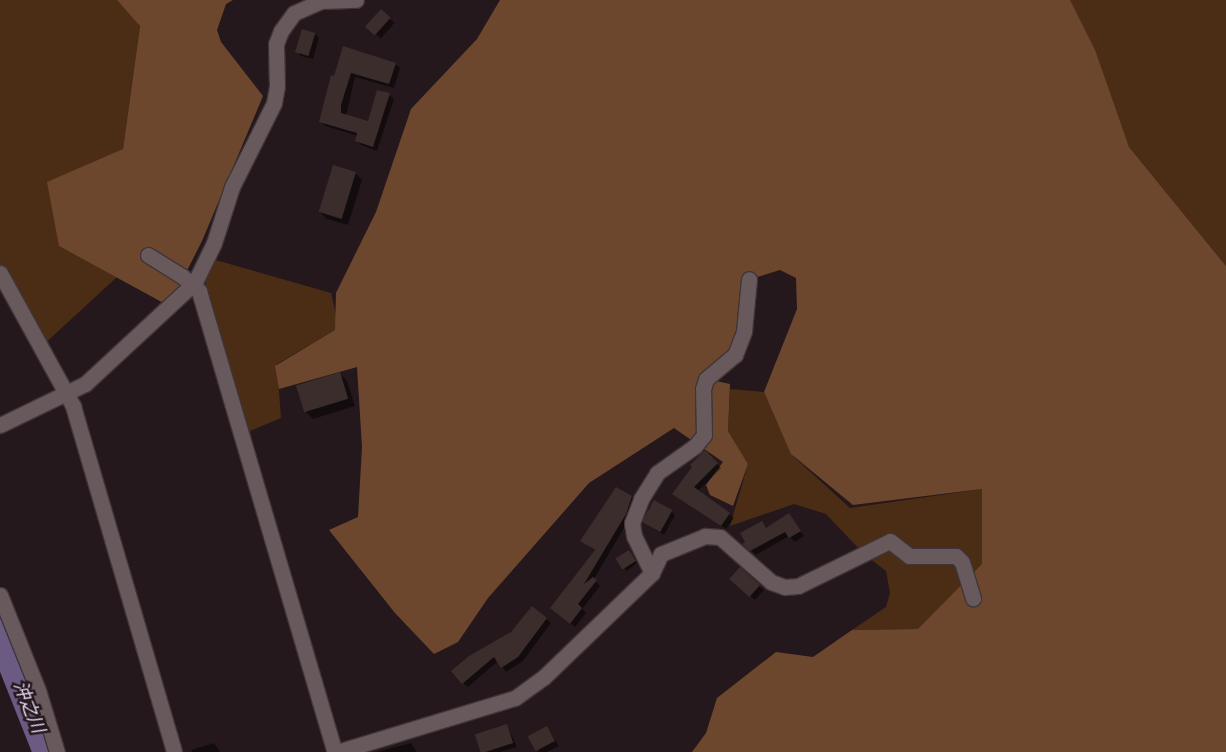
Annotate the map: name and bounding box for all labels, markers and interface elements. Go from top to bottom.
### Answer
water label: 沖之川 [9,678,49,736]

